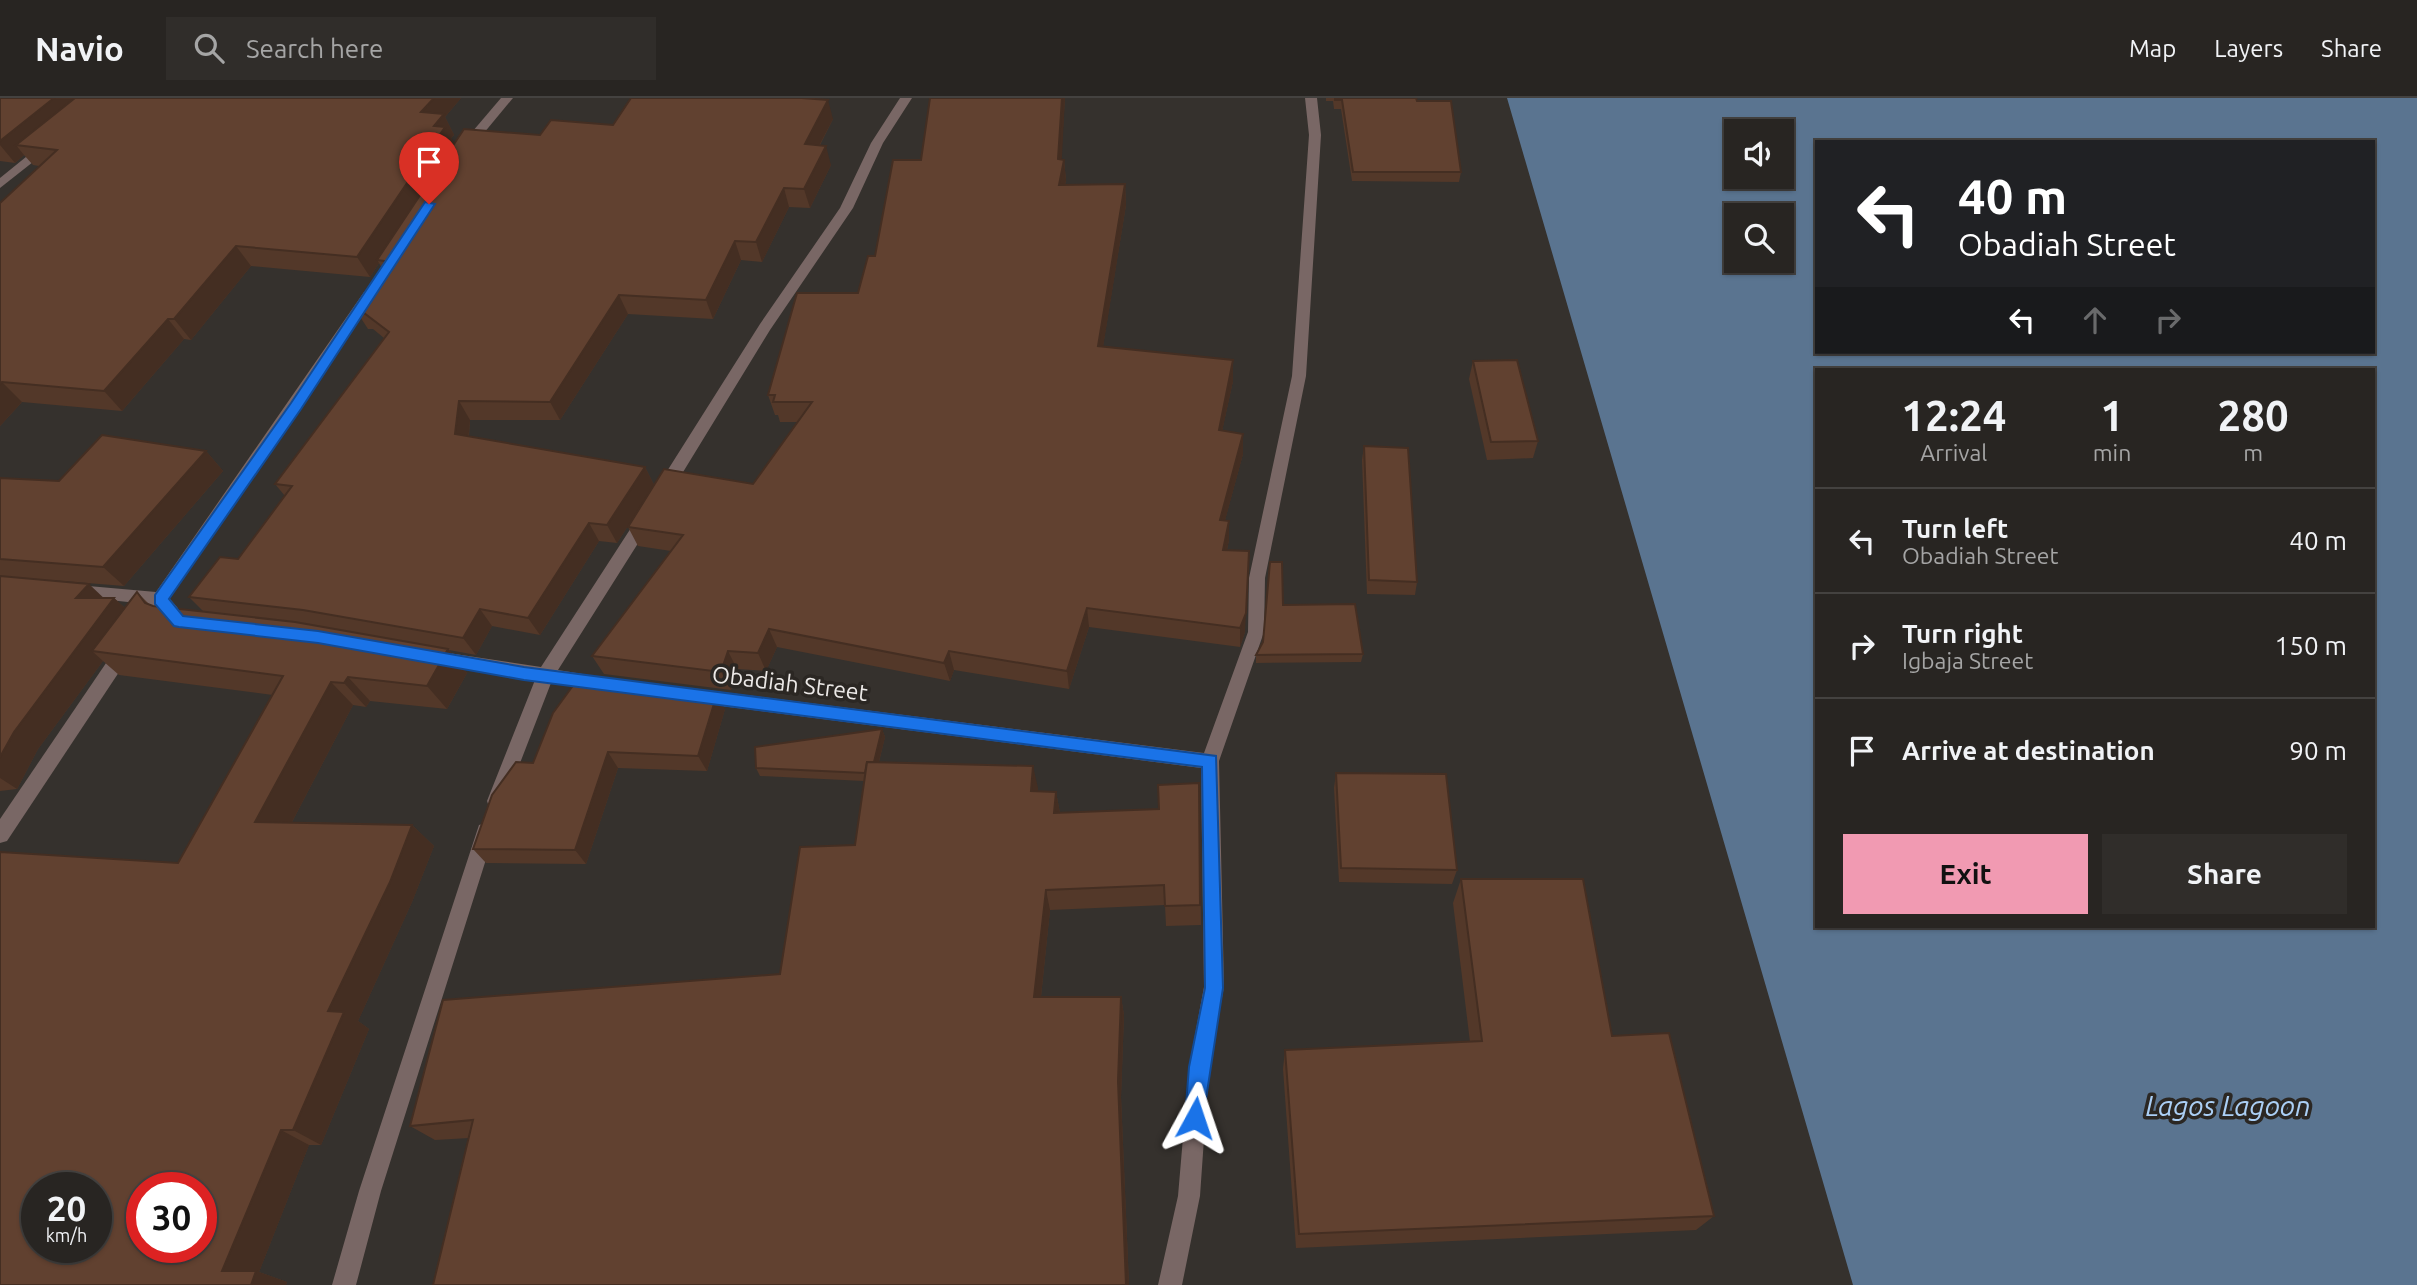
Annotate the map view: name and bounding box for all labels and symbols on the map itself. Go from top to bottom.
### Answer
pin [399,132,459,204]
street label: Obadiah Street [711,661,869,705]
position arrow [1158,1081,1232,1155]
water label: Lagos Lagoon [2145,1090,2311,1121]
speed limit sign: 30 [126,1172,217,1263]

